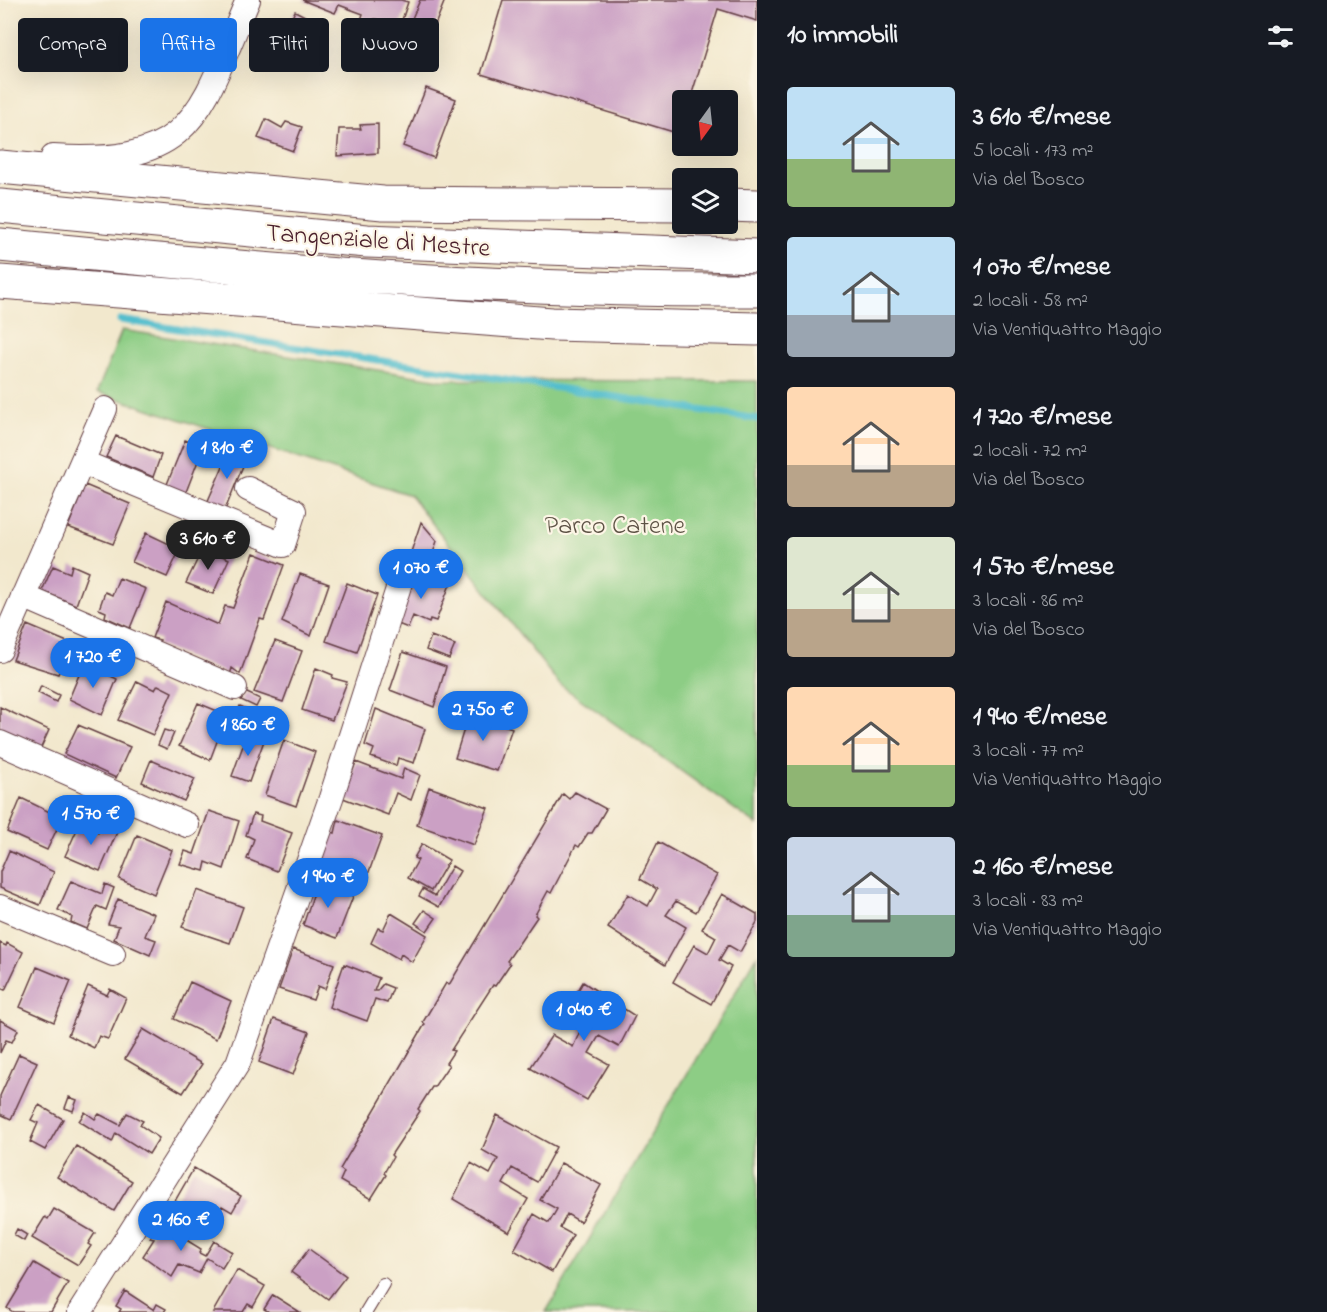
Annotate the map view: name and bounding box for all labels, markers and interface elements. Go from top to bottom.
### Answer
text: 10 immobili [787,17,898,55]
chip: Compra [18,18,128,72]
chip: Affitta [140,18,237,72]
chip: Filtri [249,18,329,72]
chip: Nuovo [341,18,439,72]
icon: filters [1264,20,1297,53]
north arrow [672,90,738,156]
map controls [672,90,738,234]
text: 3 610 €/mese [973,99,1111,137]
icon: home [835,111,907,183]
text: 5 locali · 173 m² [973,137,1093,166]
text: Via del Bosco [973,166,1085,195]
button: layers [672,168,738,234]
street label: Tangenziale di Mestre [264,215,492,269]
text: 1 070 €/mese [973,249,1110,287]
icon: home [835,261,907,333]
text: 2 locali · 58 m² [973,287,1088,316]
text: Via Ventiquattro Maggio [973,316,1162,345]
text: 1 720 €/mese [973,399,1112,437]
icon: home [835,411,907,483]
pin: 1 810 € [172,429,282,480]
text: 1 810 € [201,434,253,463]
text: 2 locali · 72 m² [973,437,1087,466]
text: Via del Bosco [973,466,1085,495]
park label: Parco Catene [545,508,686,546]
pin: 3 610 € [153,520,263,571]
text: 3 610 € [180,525,236,554]
pin: 1 070 € [366,549,476,600]
text: 1 570 €/mese [973,549,1114,587]
text: 1 070 € [393,554,449,583]
icon: home [835,561,907,633]
text: 3 locali · 86 m² [973,587,1084,616]
text: Via del Bosco [973,616,1085,645]
pin: 1 720 € [38,638,148,689]
text: 1 720 € [64,643,122,672]
pin: 2 750 € [428,691,538,742]
text: 2 750 € [452,696,514,725]
text: 1 940 €/mese [973,699,1107,737]
pin: 1 860 € [193,706,303,757]
text: 1 860 € [220,711,276,740]
icon: home [835,711,907,783]
text: 3 locali · 77 m² [973,737,1084,766]
text: Via Ventiquattro Maggio [973,766,1162,795]
pin: 1 570 € [36,795,146,846]
text: 1 570 € [62,800,120,829]
text: 2 160 €/mese [973,849,1113,887]
pin: 1 940 € [273,858,383,909]
icon: home [835,861,907,933]
text: 1 940 € [301,863,355,892]
text: 3 locali · 83 m² [973,887,1083,916]
text: Via Ventiquattro Maggio [973,916,1162,945]
pin: 1 040 € [529,991,639,1042]
text: 1 040 € [556,996,612,1025]
pin: 2 160 € [126,1201,236,1252]
text: 2 160 € [152,1206,210,1235]

